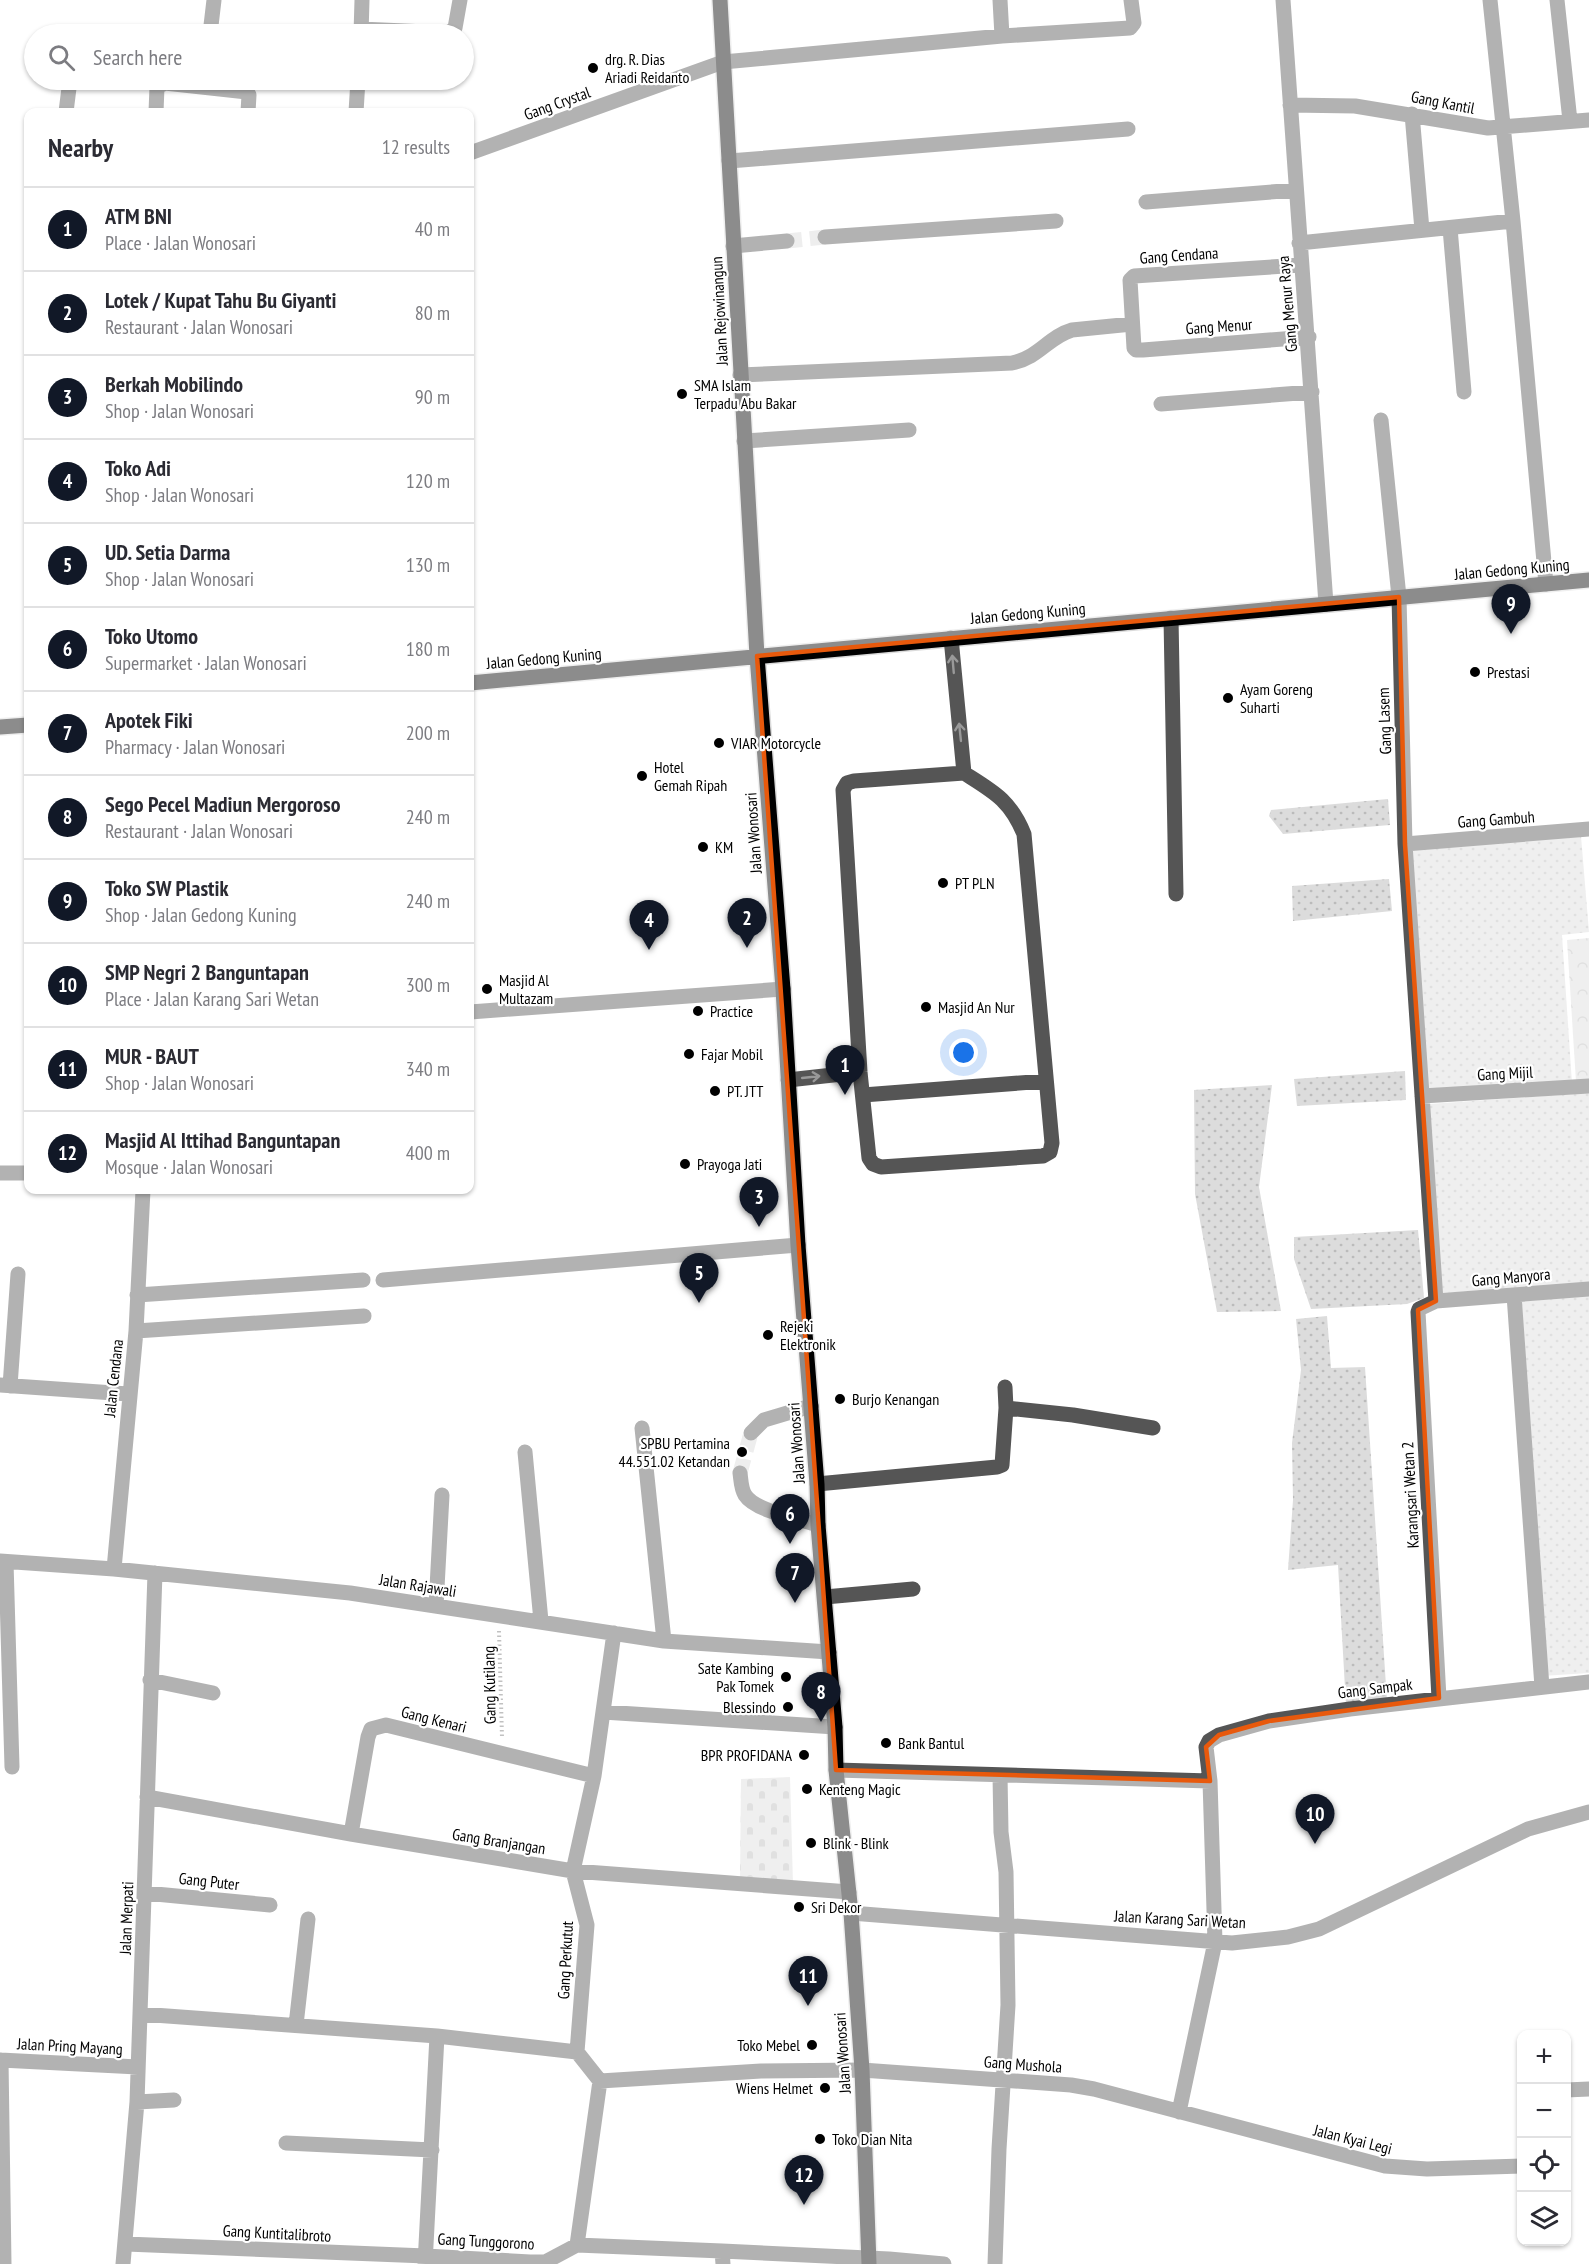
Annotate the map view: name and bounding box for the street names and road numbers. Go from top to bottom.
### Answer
street label: Gang Crystal [521,82,593,124]
street label: Gang Kantil [1410,86,1477,118]
street label: Gang Cendana [1139,242,1219,268]
street label: Gang Menur Raya [1273,255,1301,353]
street label: Jalan Rejowinangun [706,256,732,367]
street label: Gang Menur [1185,314,1254,338]
street label: Jalan Gedong Kuning [1453,554,1570,584]
street label: Jalan Gedong Kuning [969,598,1086,628]
street label: Jalan Gedong Kuning [485,643,602,673]
street label: Gang Lasem [1373,687,1395,755]
street label: Jalan Wonosari [740,792,766,875]
street label: Gang Gambuh [1457,806,1535,832]
street label: Gang Mijil [1477,1062,1534,1084]
street label: Gang Manyora [1471,1264,1551,1290]
street label: Jalan Cendana [99,1338,127,1419]
street label: Jalan Wonosari [783,1402,809,1485]
street label: Karangsari Wetan 2 [1397,1441,1423,1549]
street label: Jalan Rajawali [377,1569,458,1601]
street label: Gang Kutilang [478,1646,500,1724]
street label: Gang Sampak [1337,1673,1414,1702]
street label: Gang Kenari [399,1701,469,1737]
street label: Gang Branjangan [451,1824,547,1858]
street label: Gang Puter [178,1868,241,1894]
street label: Jalan Merpati [115,1881,137,1956]
street label: Jalan Karang Sari Wetan [1113,1906,1246,1932]
street label: Gang Perkutut [553,1920,577,2000]
street label: Jalan Wonosari [829,2012,855,2095]
street label: Jalan Pring Mayang [16,2033,123,2059]
street label: Gang Mushola [983,2051,1063,2077]
street label: Jalan Kyai Legi [1311,2119,1394,2158]
street label: Gang Kuntitalibroto [222,2220,332,2246]
street label: Gang Tunggorono [437,2228,535,2254]

